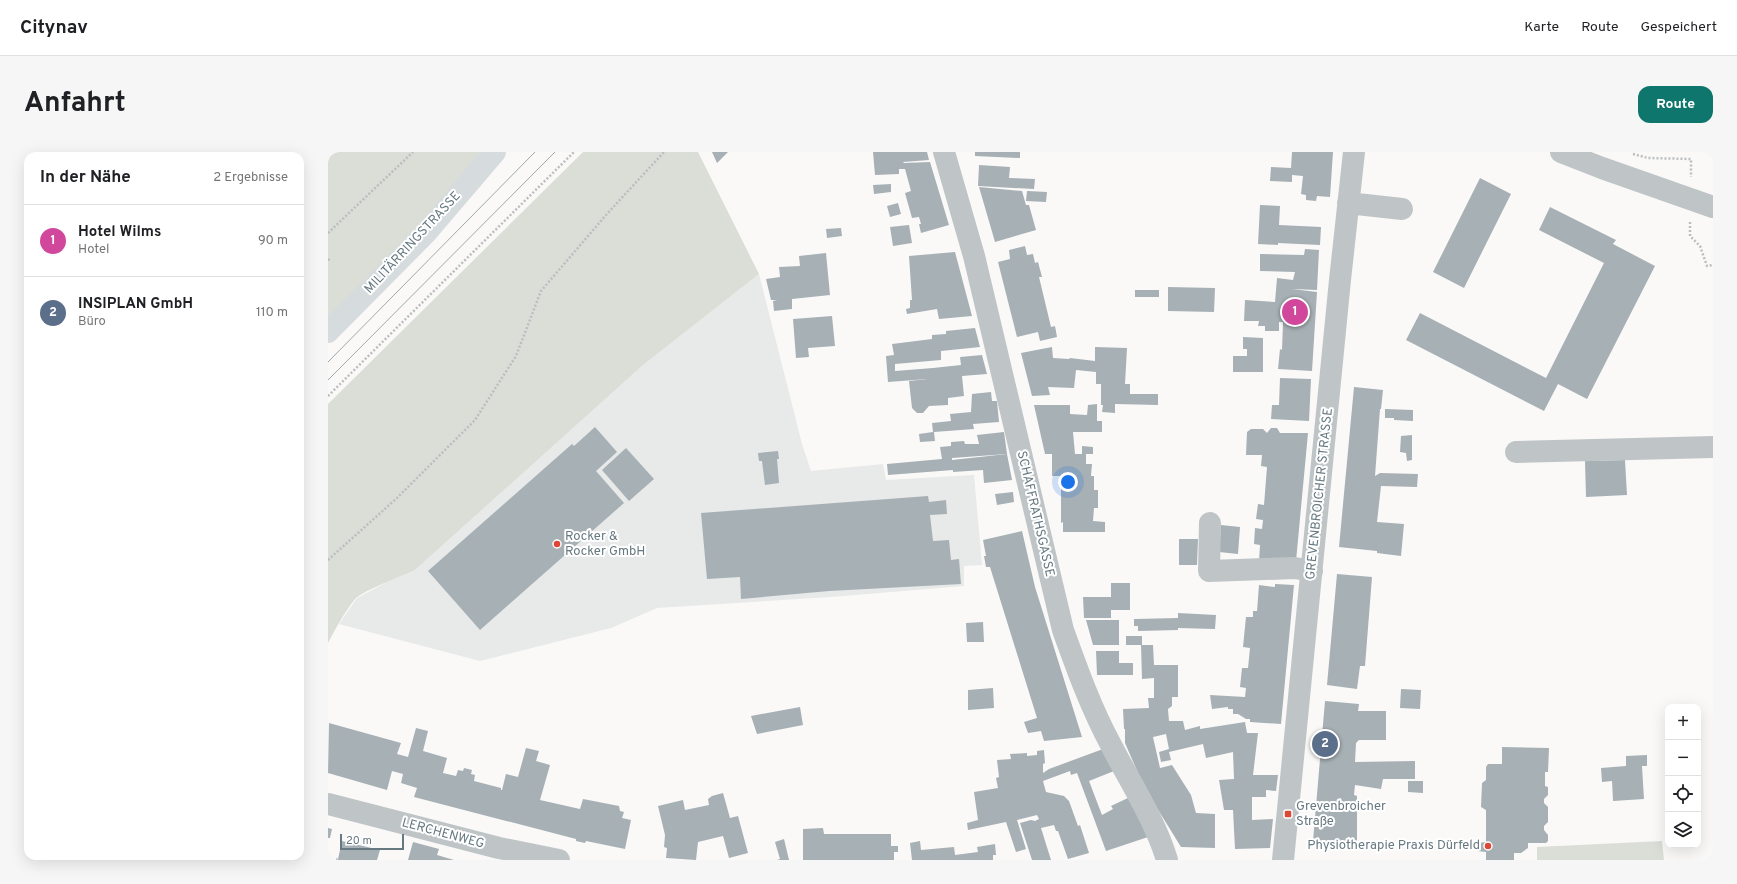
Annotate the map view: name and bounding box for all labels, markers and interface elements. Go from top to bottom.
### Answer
text: Citynav [20,16,88,40]
text: Karte [1524,19,1559,36]
text: Route [1581,19,1618,36]
text: Gespeichert [1640,19,1717,36]
text: Anfahrt [24,86,126,122]
button: Route [1638,86,1713,123]
text: In der Nähe [40,167,131,189]
text: 2 Ergebnisse [213,170,288,186]
street label: MILITÄRRINGSTRASSE [360,187,464,297]
text: Hotel Wilms [78,223,161,242]
text: 1 [50,233,56,249]
text: 90 m [258,233,288,249]
text: Hotel [78,242,109,258]
text: INSIPLAN GmbH [78,295,193,314]
pin: 1 [1282,297,1308,327]
text: 2 [49,305,57,321]
text: 110 m [256,305,288,321]
text: Büro [78,314,106,330]
street label: GREVENBROICHER STRASSE [1303,407,1337,581]
street label: SCHAFFRATHSGASSE [1013,449,1057,579]
your location [1058,472,1078,492]
place label: Rocker & Rocker GmbH [565,529,645,560]
marker: Rocker & Rocker GmbH [552,539,562,549]
map controls [1665,704,1701,848]
button: + [1665,704,1701,740]
pin: 2 [1312,729,1338,759]
button: − [1665,740,1701,776]
button: locate [1665,776,1701,812]
place label: Grevenbroicher Straße [1296,799,1386,830]
marker: Grevenbroicher Straße [1283,809,1293,819]
button: layers [1665,812,1701,848]
street label: LERCHENWEG [400,815,486,853]
scale bar [340,832,404,851]
text: 20 m [346,834,372,848]
place label: Physiotherapie Praxis Dürfeld [1307,838,1480,854]
marker: Physiotherapie Praxis Dürfeld [1483,841,1493,851]

